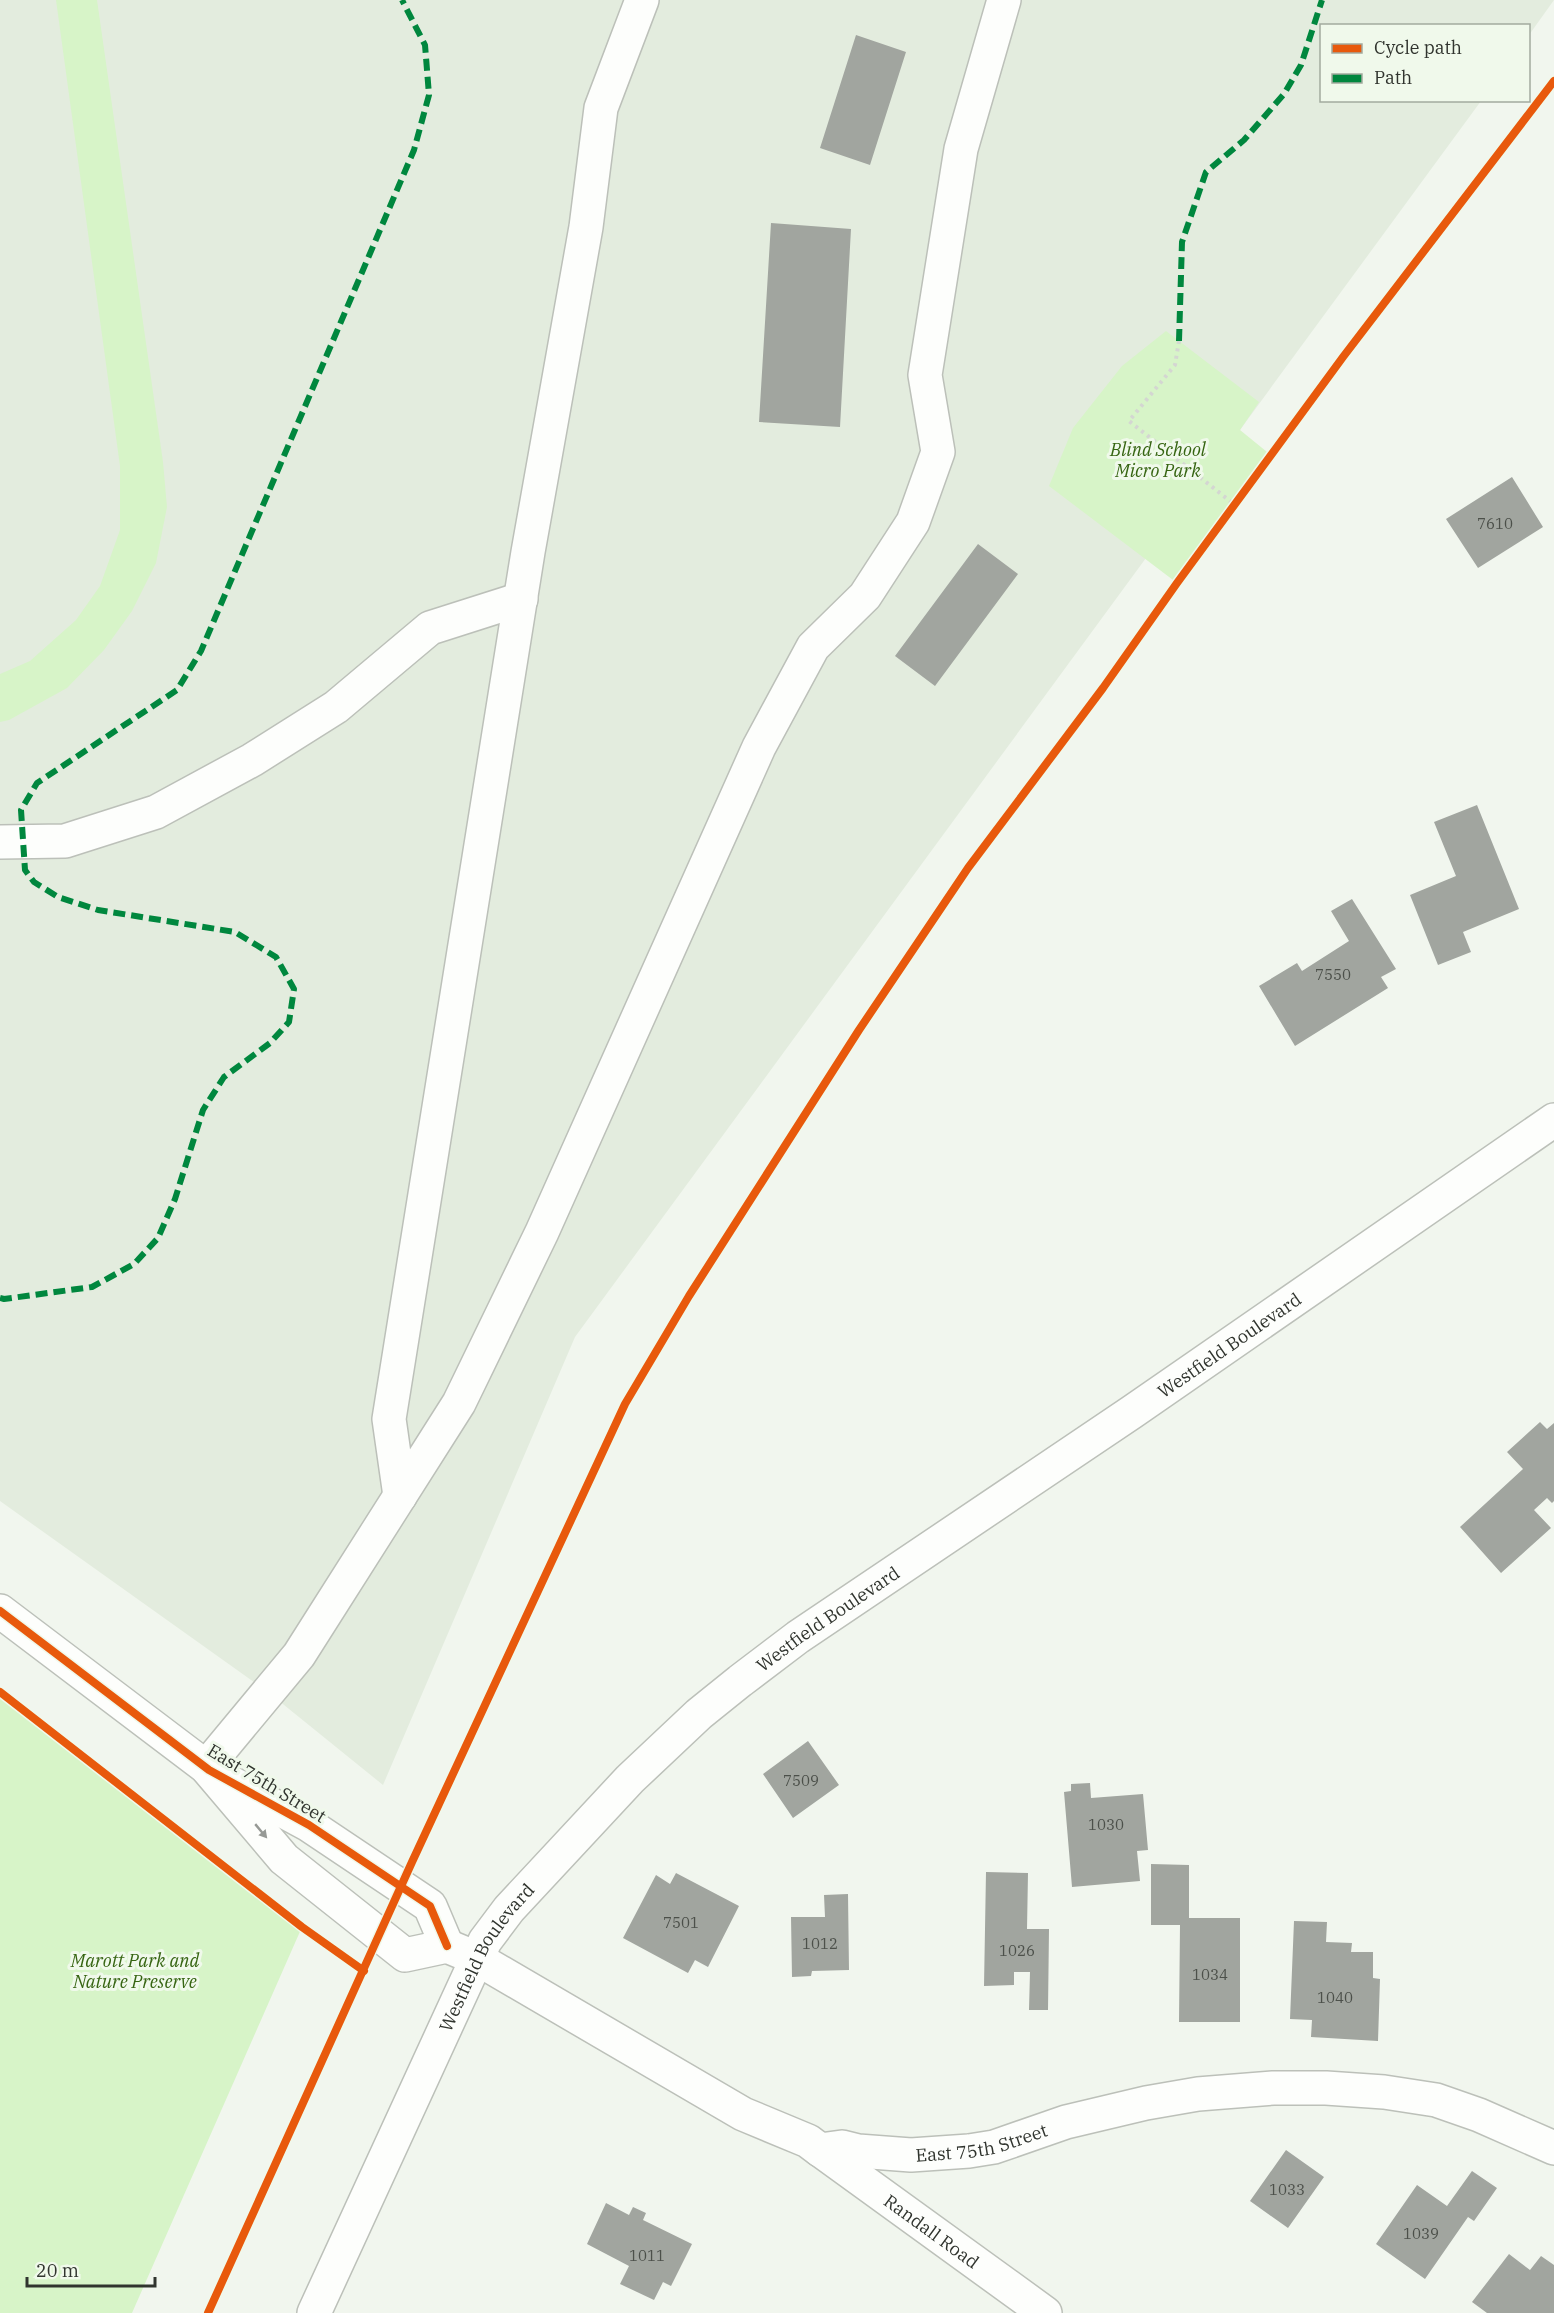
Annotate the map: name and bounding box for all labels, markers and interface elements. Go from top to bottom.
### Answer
legend [1320,24,1530,102]
text: Cycle path [1374,36,1462,59]
text: Path [1374,66,1412,89]
park label: Blind School Micro Park [1109,438,1207,482]
house number: 7610 [1477,514,1513,533]
house number: 7550 [1315,965,1351,984]
street label: Westfield Boulevard [1153,1287,1305,1403]
street label: Westfield Boulevard [751,1561,904,1676]
street label: East 75th Street [203,1739,331,1827]
house number: 7509 [783,1771,819,1790]
house number: 1030 [1088,1815,1124,1834]
one-way arrow [254,1823,267,1838]
street label: Westfield Boulevard [434,1878,539,2035]
house number: 7501 [663,1913,699,1932]
house number: 1012 [802,1934,838,1953]
house number: 1026 [999,1941,1035,1960]
park label: Marott Park and Nature Preserve [70,1949,199,1993]
house number: 1034 [1192,1965,1228,1984]
house number: 1040 [1317,1988,1353,2007]
street label: East 75th Street [915,2118,1050,2166]
house number: 1033 [1269,2180,1305,2199]
street label: Randall Road [880,2189,984,2273]
house number: 1039 [1403,2224,1439,2243]
house number: 1011 [629,2246,665,2265]
scale bar [27,2250,154,2288]
text: 20 m [36,2259,79,2282]

